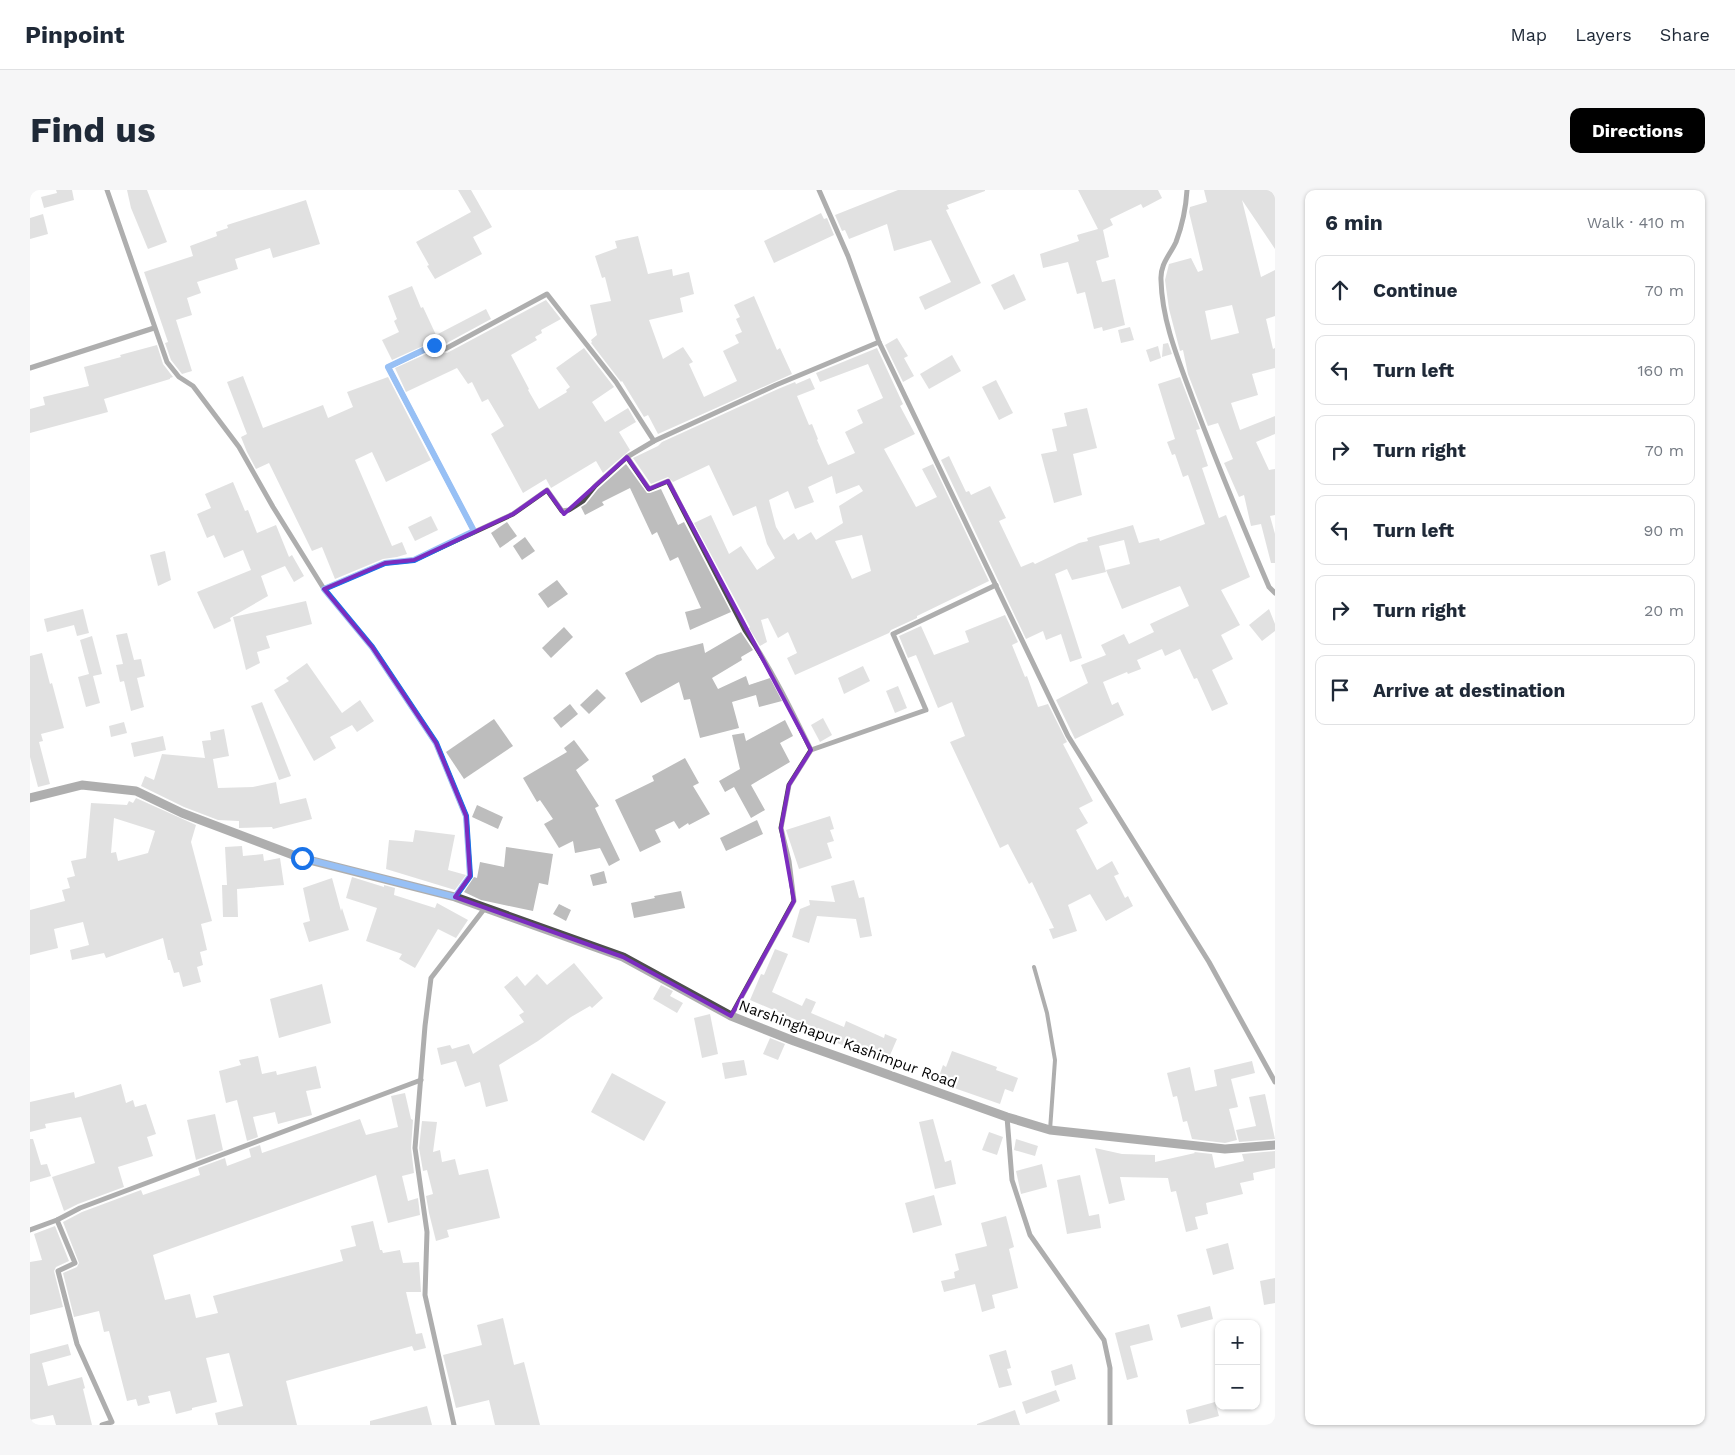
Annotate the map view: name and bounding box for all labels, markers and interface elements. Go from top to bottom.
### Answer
text: Pinpoint [25,21,125,49]
text: Map [1510,24,1547,45]
text: Layers [1575,24,1632,45]
text: Share [1660,24,1710,45]
button: Directions [1570,108,1705,153]
text: Find us [30,109,156,151]
text: 6 min [1325,210,1383,235]
text: Walk · 410 m [1587,213,1685,232]
icon: ahead [1326,276,1354,304]
text: Continue [1373,279,1457,302]
text: 70 m [1645,281,1684,300]
route end [423,334,446,357]
icon: left [1326,356,1354,384]
text: Turn left [1373,359,1454,382]
text: 160 m [1637,361,1684,380]
icon: right [1326,436,1354,464]
text: Turn right [1373,439,1466,462]
text: 70 m [1645,441,1684,460]
icon: left [1326,516,1354,544]
text: Turn left [1373,519,1454,542]
text: 90 m [1643,521,1684,540]
icon: right [1326,596,1354,624]
text: Turn right [1373,599,1466,622]
text: 20 m [1644,601,1684,620]
icon: arrive [1326,676,1354,704]
text: Arrive at destination [1373,679,1565,702]
route start [291,847,314,870]
street label: Narshinghapur Kashimpur Road [737,996,959,1092]
map controls [1215,1320,1260,1410]
button: + [1215,1320,1260,1365]
button: − [1215,1365,1260,1410]

